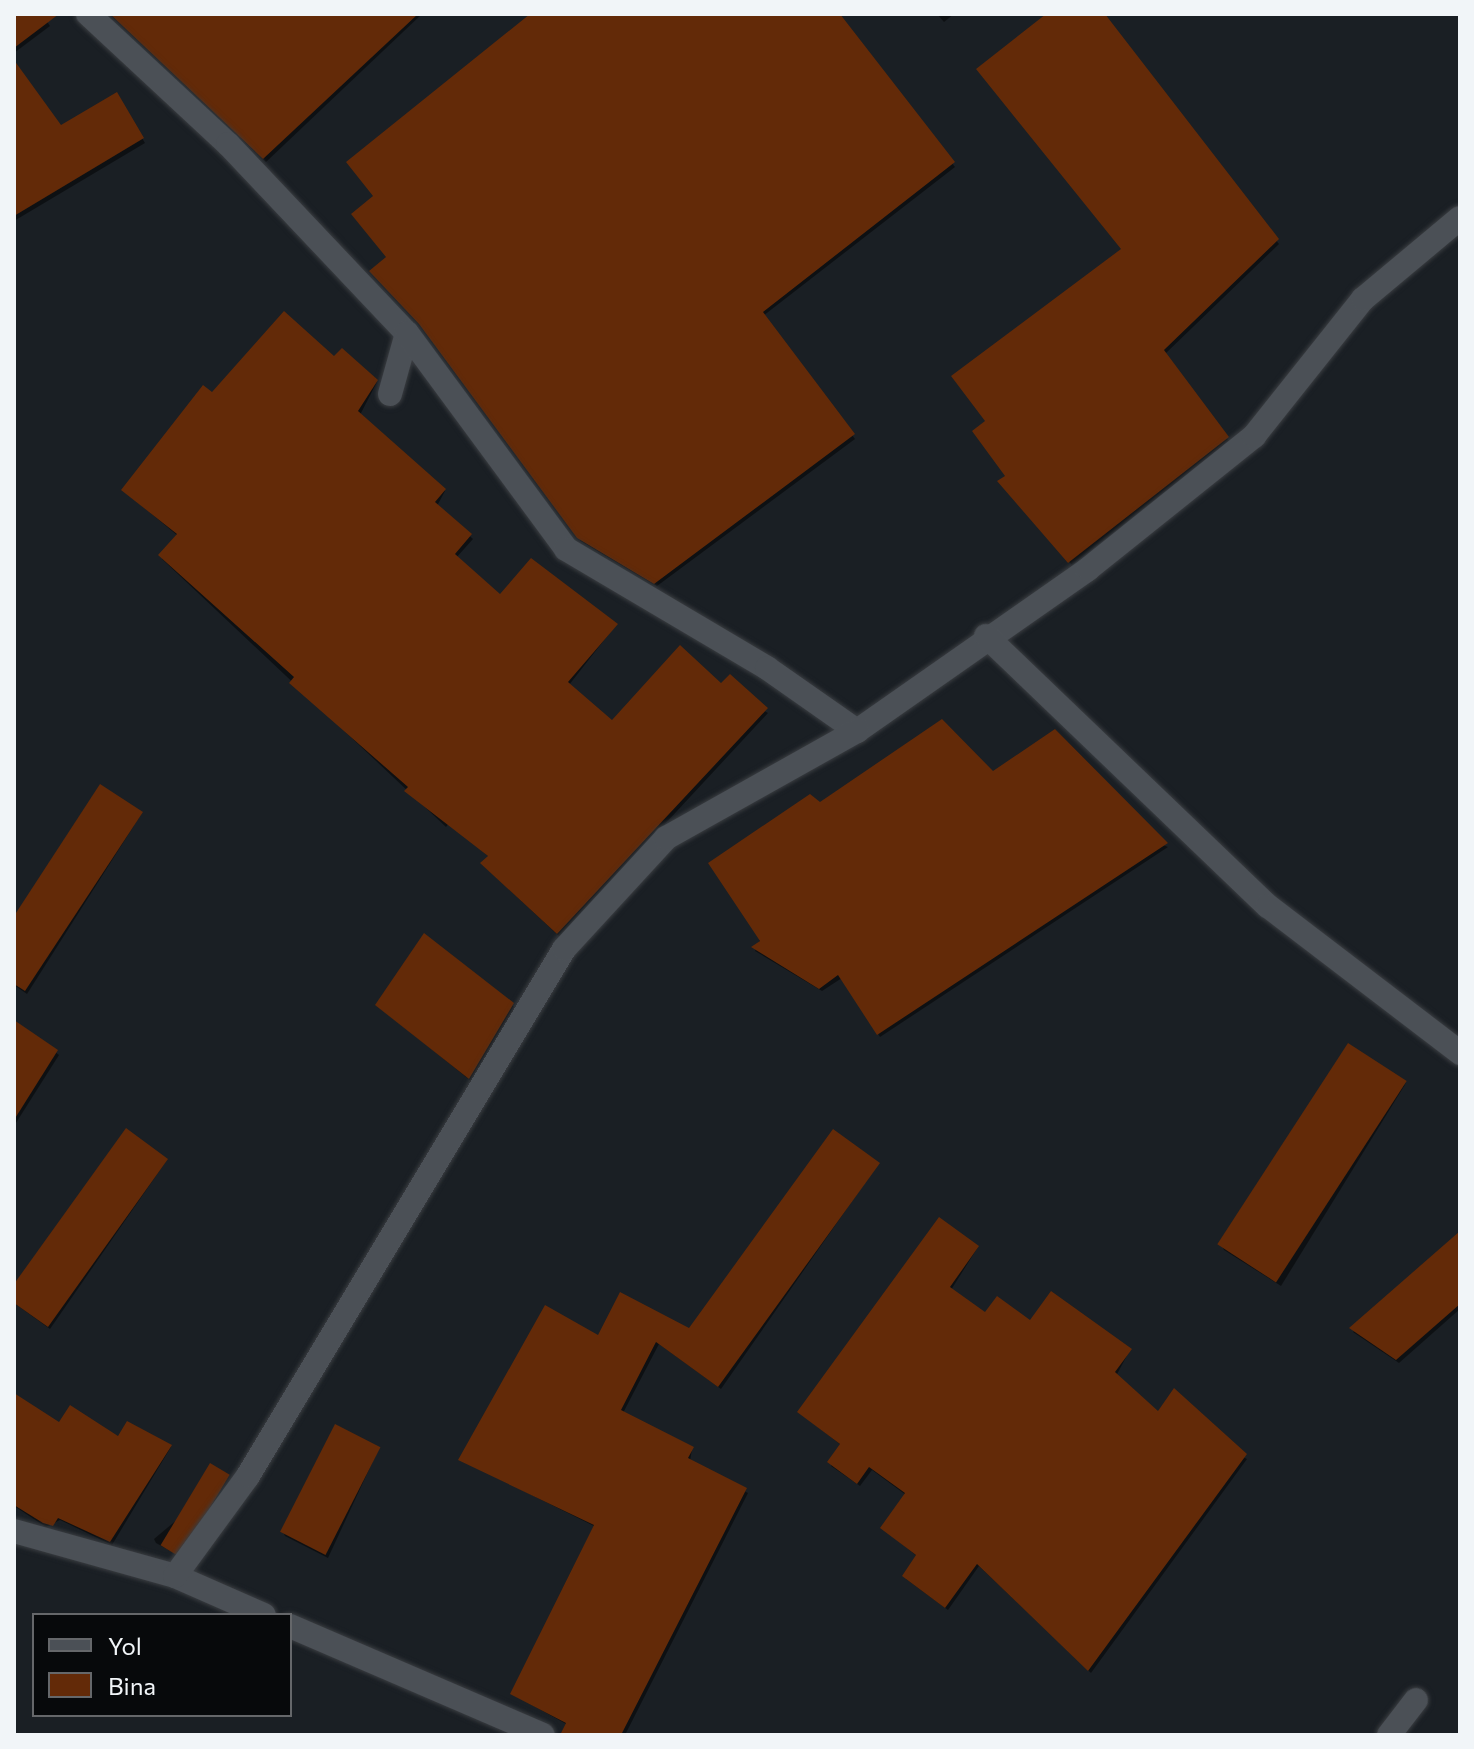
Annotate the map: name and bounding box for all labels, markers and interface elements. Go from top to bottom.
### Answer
legend [32,1613,292,1717]
text: Yol [108,1631,142,1660]
text: Bina [108,1671,156,1700]

